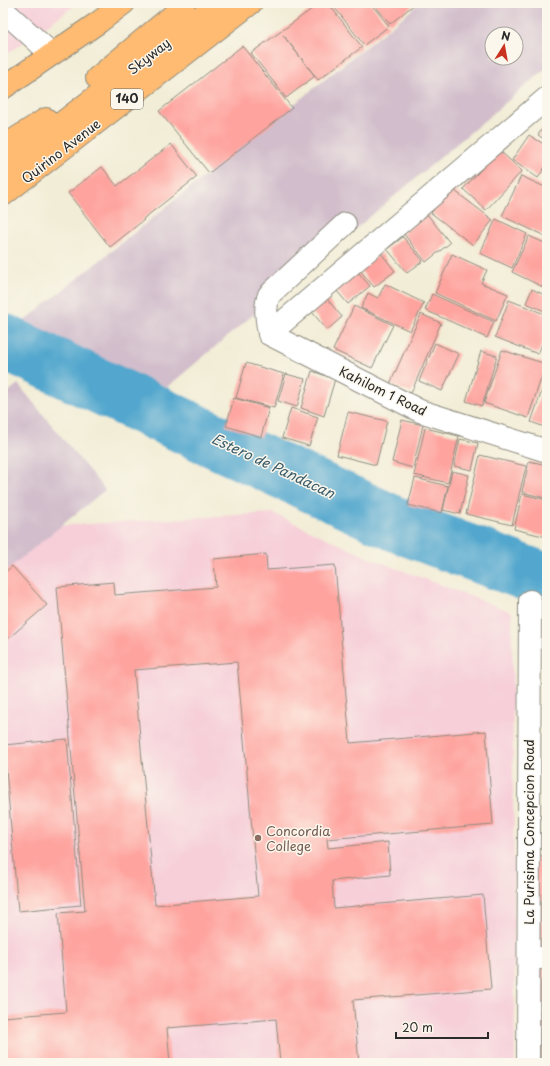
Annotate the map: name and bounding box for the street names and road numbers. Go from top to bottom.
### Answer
street label: Skyway [123,33,174,78]
road number: 140 [111,89,143,109]
street label: Quirino Avenue [17,114,104,187]
street label: Kahilom 1 Road [336,361,430,420]
street label: La Purisima Concepcion Road [519,739,538,925]

